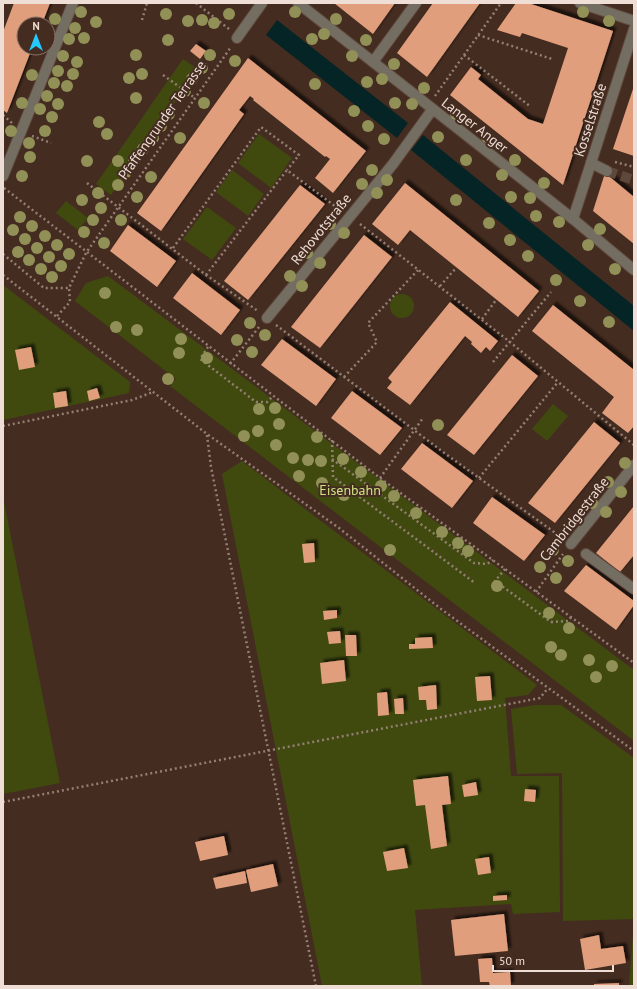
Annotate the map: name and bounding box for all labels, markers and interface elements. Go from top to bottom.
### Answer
north arrow [16,16,56,56]
text: N [32,19,40,33]
street label: Pfaffengrunder Terrasse [114,57,210,183]
street label: Kosselstraße [570,81,610,159]
street label: Langer Anger [438,93,512,157]
street label: Rehovotstraße [287,190,355,268]
street label: Cambridgestraße [535,473,613,565]
park label: Eisenbahn [319,481,381,499]
scale bar [493,947,613,973]
text: 50 m [499,953,525,968]

